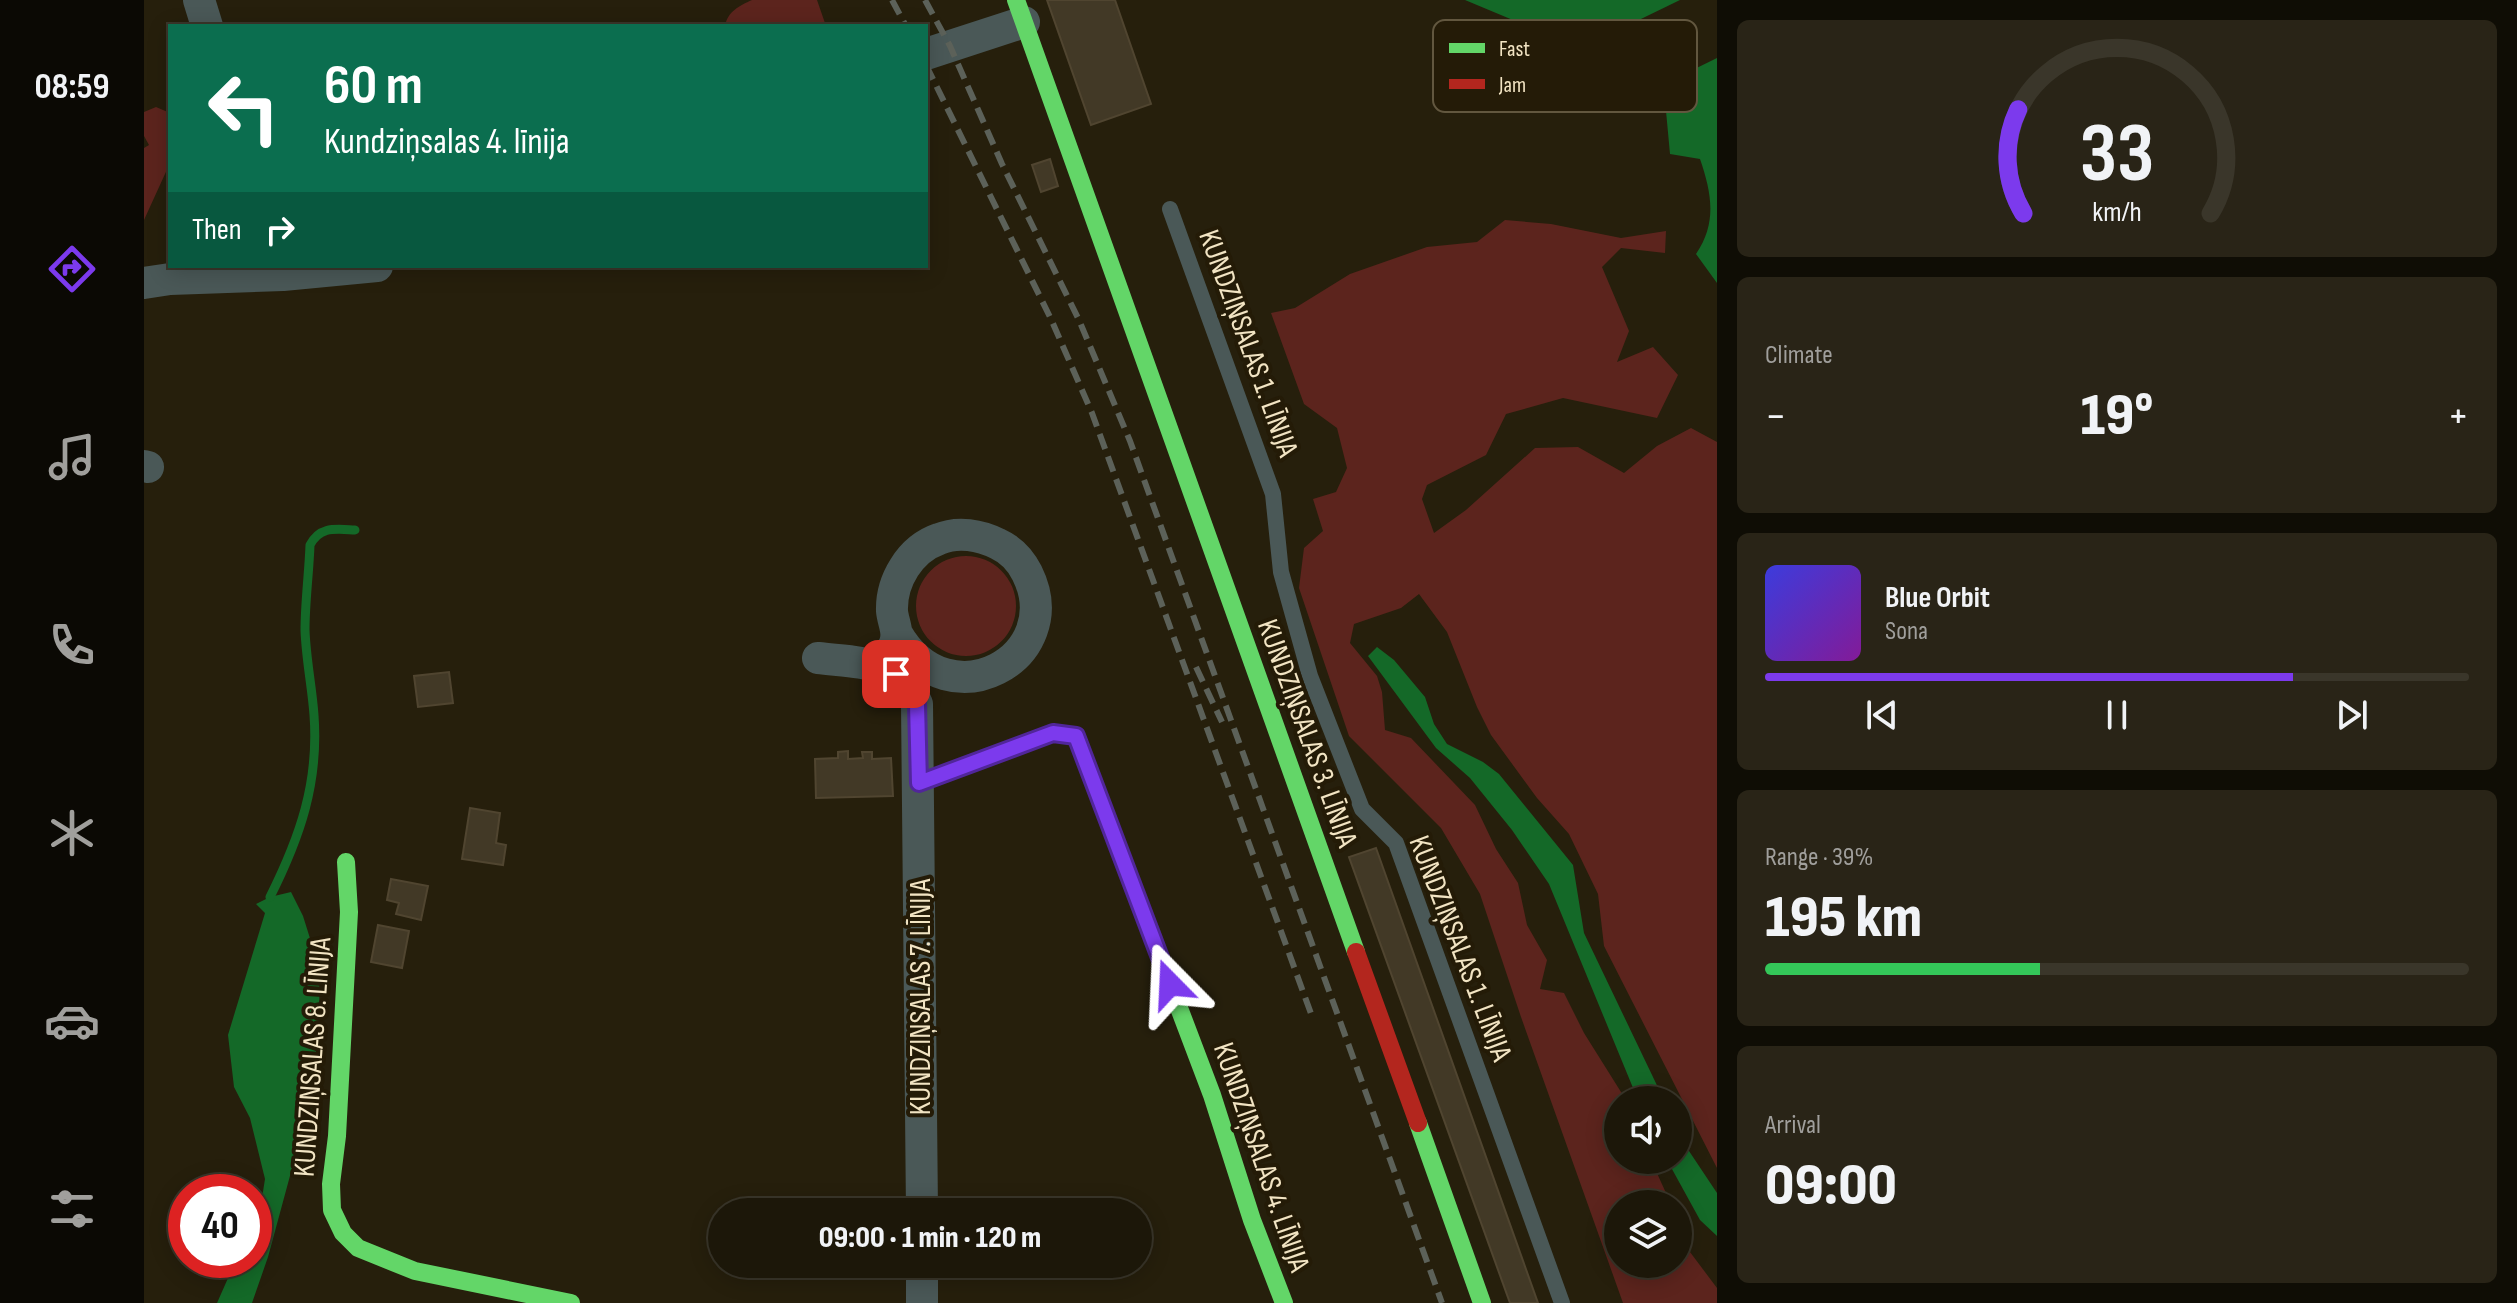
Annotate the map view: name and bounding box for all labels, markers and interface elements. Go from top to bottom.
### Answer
legend [1433,20,1697,112]
text: Fast [1499,36,1530,63]
text: 60 m [324,53,423,120]
icon: left [192,56,296,160]
text: 08:59 [34,66,110,109]
text: Jam [1498,72,1526,99]
text: 33 [2080,105,2154,205]
text: Kundziņsalas 4. līnija [324,121,570,164]
text: km/h [2092,195,2142,230]
icon: right [258,208,302,252]
text: Then [192,212,242,248]
street label: KUNDZIŅSALAS 1. LĪNIJA [1190,225,1306,462]
icon: directions [44,241,100,297]
text: Climate [1765,340,1833,371]
text: 19° [2080,380,2154,452]
text: − [1765,390,1787,443]
text: + [2447,390,2469,443]
icon: music [44,429,100,485]
text: Blue Orbit [1885,580,1990,616]
street label: KUNDZIŅSALAS 3. LĪNIJA [1249,614,1365,852]
text: Sona [1885,616,1928,647]
icon: phone [44,617,100,673]
pin [862,640,930,708]
icon: arrive [874,652,918,696]
icon: previous [1860,693,1904,737]
icon: pause [2095,693,2139,737]
icon: next [2330,693,2374,737]
icon: climate [44,805,100,861]
street label: KUNDZIŅSALAS 1. LĪNIJA [1400,831,1520,1066]
text: Range · 39% [1765,842,1873,873]
street label: KUNDZIŅSALAS 7. LĪNIJA [903,879,939,1115]
text: 195 km [1765,882,1922,954]
street label: KUNDZIŅSALAS 8. LĪNIJA [287,936,339,1178]
position arrow [1128,942,1212,1026]
icon: car [44,993,100,1049]
street label: KUNDZIŅSALAS 4. LĪNIJA [1205,1038,1317,1277]
map controls [1604,1086,1692,1278]
button: sound [1604,1086,1692,1174]
text: Arrival [1765,1110,1821,1141]
text: 09:00 [1765,1150,1897,1222]
speed limit sign: 40 [168,1174,272,1278]
icon: filters [44,1181,100,1237]
button: layers [1604,1190,1692,1278]
text: 09:00 · 1 min · 120 m [819,1220,1041,1256]

